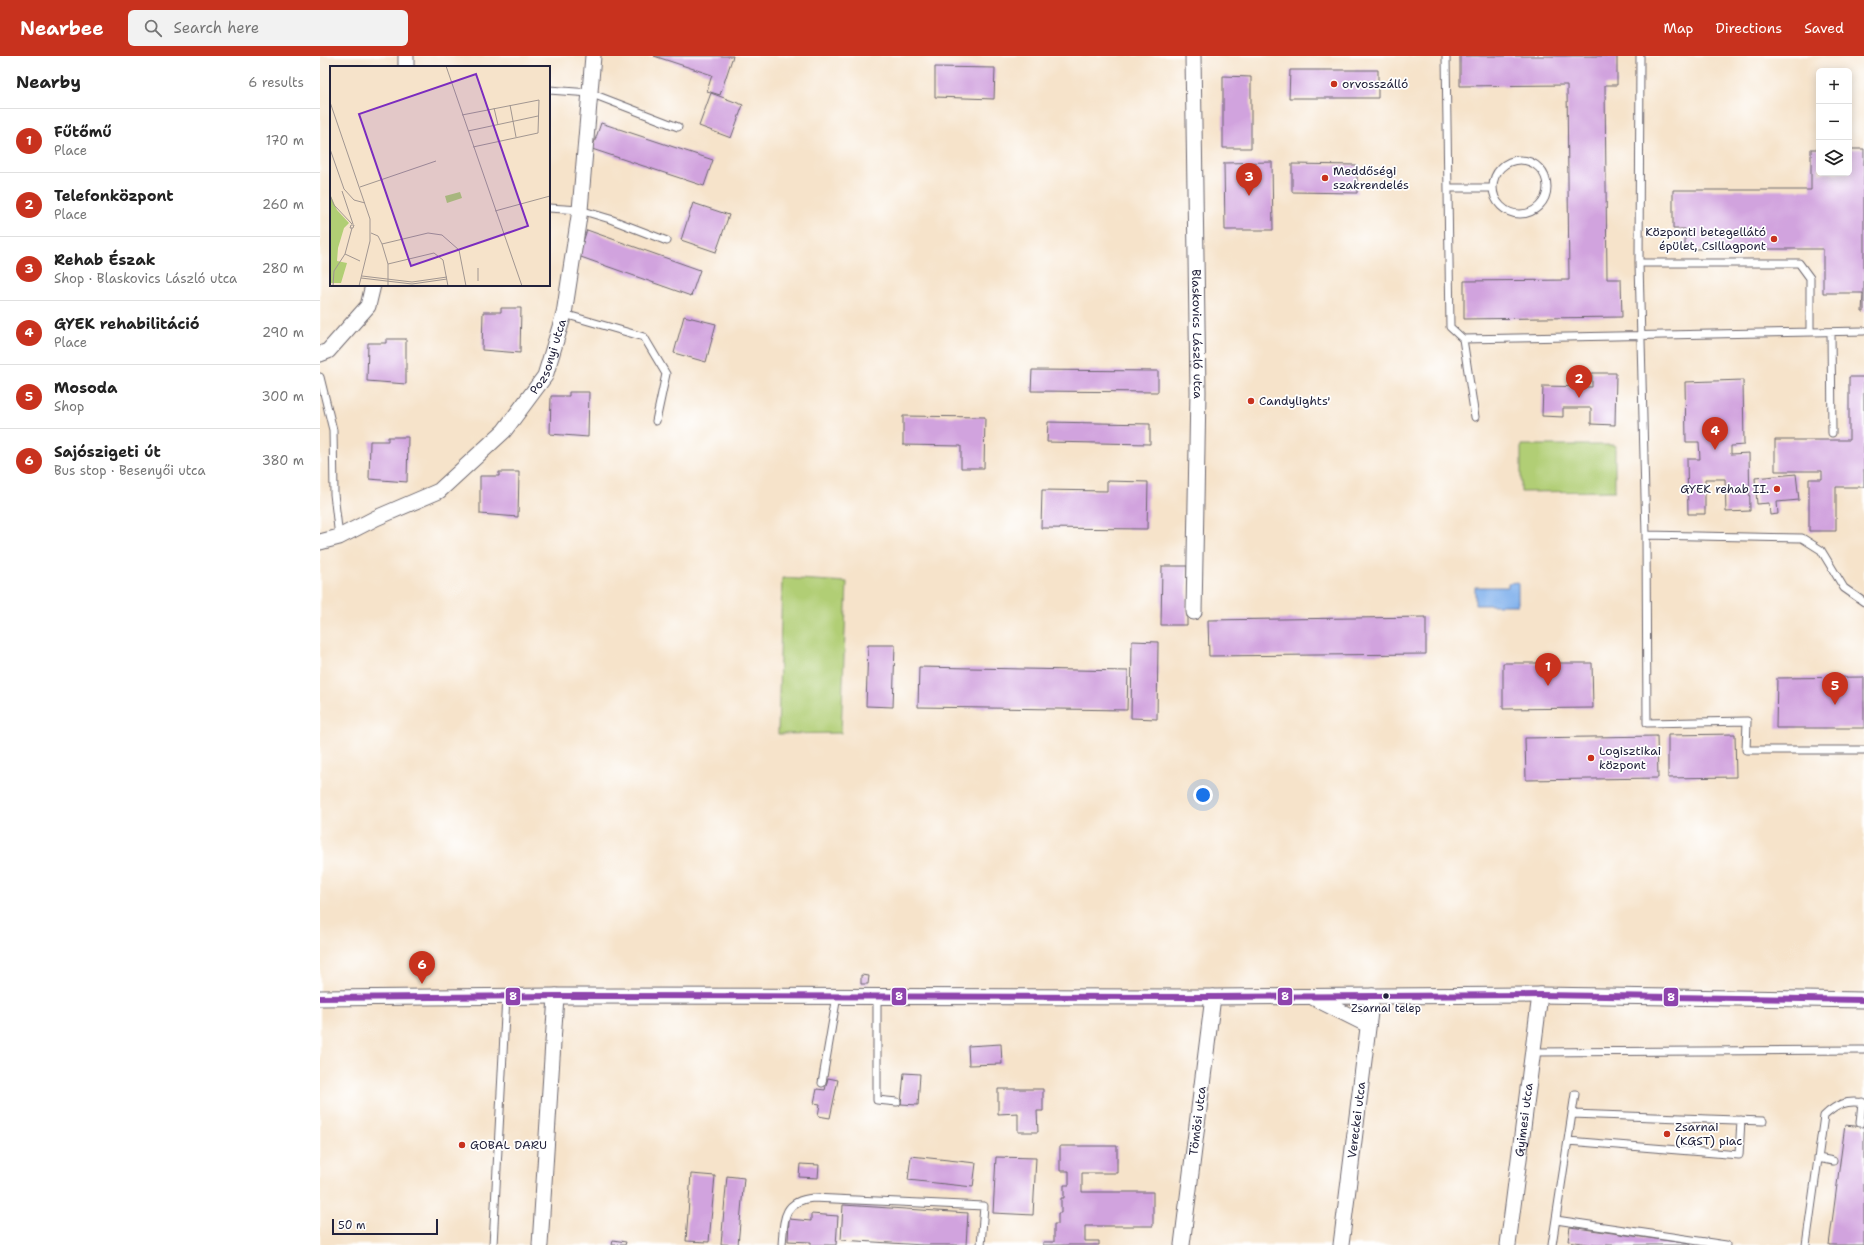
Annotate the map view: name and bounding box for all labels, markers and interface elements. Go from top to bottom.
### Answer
search box [128,10,408,46]
text: Nearbee [20,16,104,41]
icon: search [142,17,164,39]
text: Search here [174,18,259,38]
text: Map [1664,19,1694,37]
text: Directions [1716,19,1782,37]
text: Saved [1804,19,1844,37]
inset map [330,66,550,286]
map controls [1816,68,1852,176]
button: + [1816,68,1852,104]
text: Nearby [16,71,81,93]
text: 6 results [248,74,304,91]
place label: orvosszálló [1342,76,1408,92]
marker: orvosszálló [1329,79,1339,89]
button: − [1816,104,1852,140]
text: Fűtőmű [54,122,112,142]
text: 1 [26,132,32,149]
text: 170 m [266,132,304,149]
button: layers [1816,140,1852,176]
text: Place [54,142,87,159]
pin: 3 [1236,163,1262,196]
place label: Meddőségi szakrendelés [1333,163,1409,193]
marker: Meddőségi szakrendelés [1320,173,1330,183]
text: Telefonközpont [54,186,173,206]
text: 2 [24,196,34,213]
text: 260 m [262,196,304,213]
text: Place [54,206,87,223]
place label: Központi betegellátó épület, Csillagpont [1645,224,1766,254]
marker: Központi betegellátó épület, Csillagpont [1769,234,1779,244]
text: Rehab Észak [54,250,156,270]
text: 3 [24,260,34,277]
text: 280 m [262,260,304,277]
street label: Blaskovics László utca [1188,269,1206,399]
text: Shop · Blaskovics László utca [54,270,237,287]
text: GYEK rehabilitáció [54,314,200,334]
street label: Pozsonyi utca [526,317,570,398]
text: 4 [24,324,34,341]
text: 290 m [262,324,304,341]
text: Place [54,334,87,351]
pin: 2 [1566,365,1592,398]
text: Mosoda [54,378,117,398]
text: 5 [25,388,33,405]
text: 300 m [261,388,304,405]
place label: Candylights' [1259,393,1330,409]
marker: Candylights' [1246,396,1256,406]
text: Shop [54,398,84,415]
pin: 4 [1702,417,1728,450]
text: Sajószigeti út [54,442,161,462]
text: 6 [24,452,34,469]
text: 380 m [262,452,304,469]
text: Bus stop · Besenyői utca [54,462,205,479]
place label: GYEK rehab II. [1680,481,1769,497]
marker: GYEK rehab II. [1772,484,1782,494]
pin: 1 [1535,653,1561,686]
pin: 5 [1822,672,1848,705]
place label: Logisztikai központ [1599,743,1661,773]
marker: Logisztikai központ [1586,753,1596,763]
your location [1193,785,1213,805]
pin: 6 [409,951,435,984]
line badge: 8 [505,987,521,1006]
line badge: 8 [891,987,907,1006]
line badge: 8 [1277,987,1293,1006]
line badge: 8 [1663,987,1679,1007]
text: 8 [509,989,517,1004]
text: 8 [895,989,903,1004]
text: 8 [1281,989,1289,1004]
text: 8 [1667,990,1675,1005]
marker: Zsarnai telep [1381,991,1391,1001]
place label: Zsarnai telep [1351,1001,1421,1016]
street label: Vereckei utca [1344,1080,1369,1159]
street label: Gyimesi utca [1511,1082,1537,1158]
street label: Tömösi utca [1185,1085,1210,1157]
place label: Zsarnai (KGST) piac [1675,1119,1742,1149]
marker: Zsarnai (KGST) piac [1662,1129,1672,1139]
place label: GOBAL DARU [470,1137,547,1153]
marker: GOBAL DARU [457,1140,467,1150]
scale bar [332,1217,438,1236]
text: 50 m [338,1218,366,1233]

